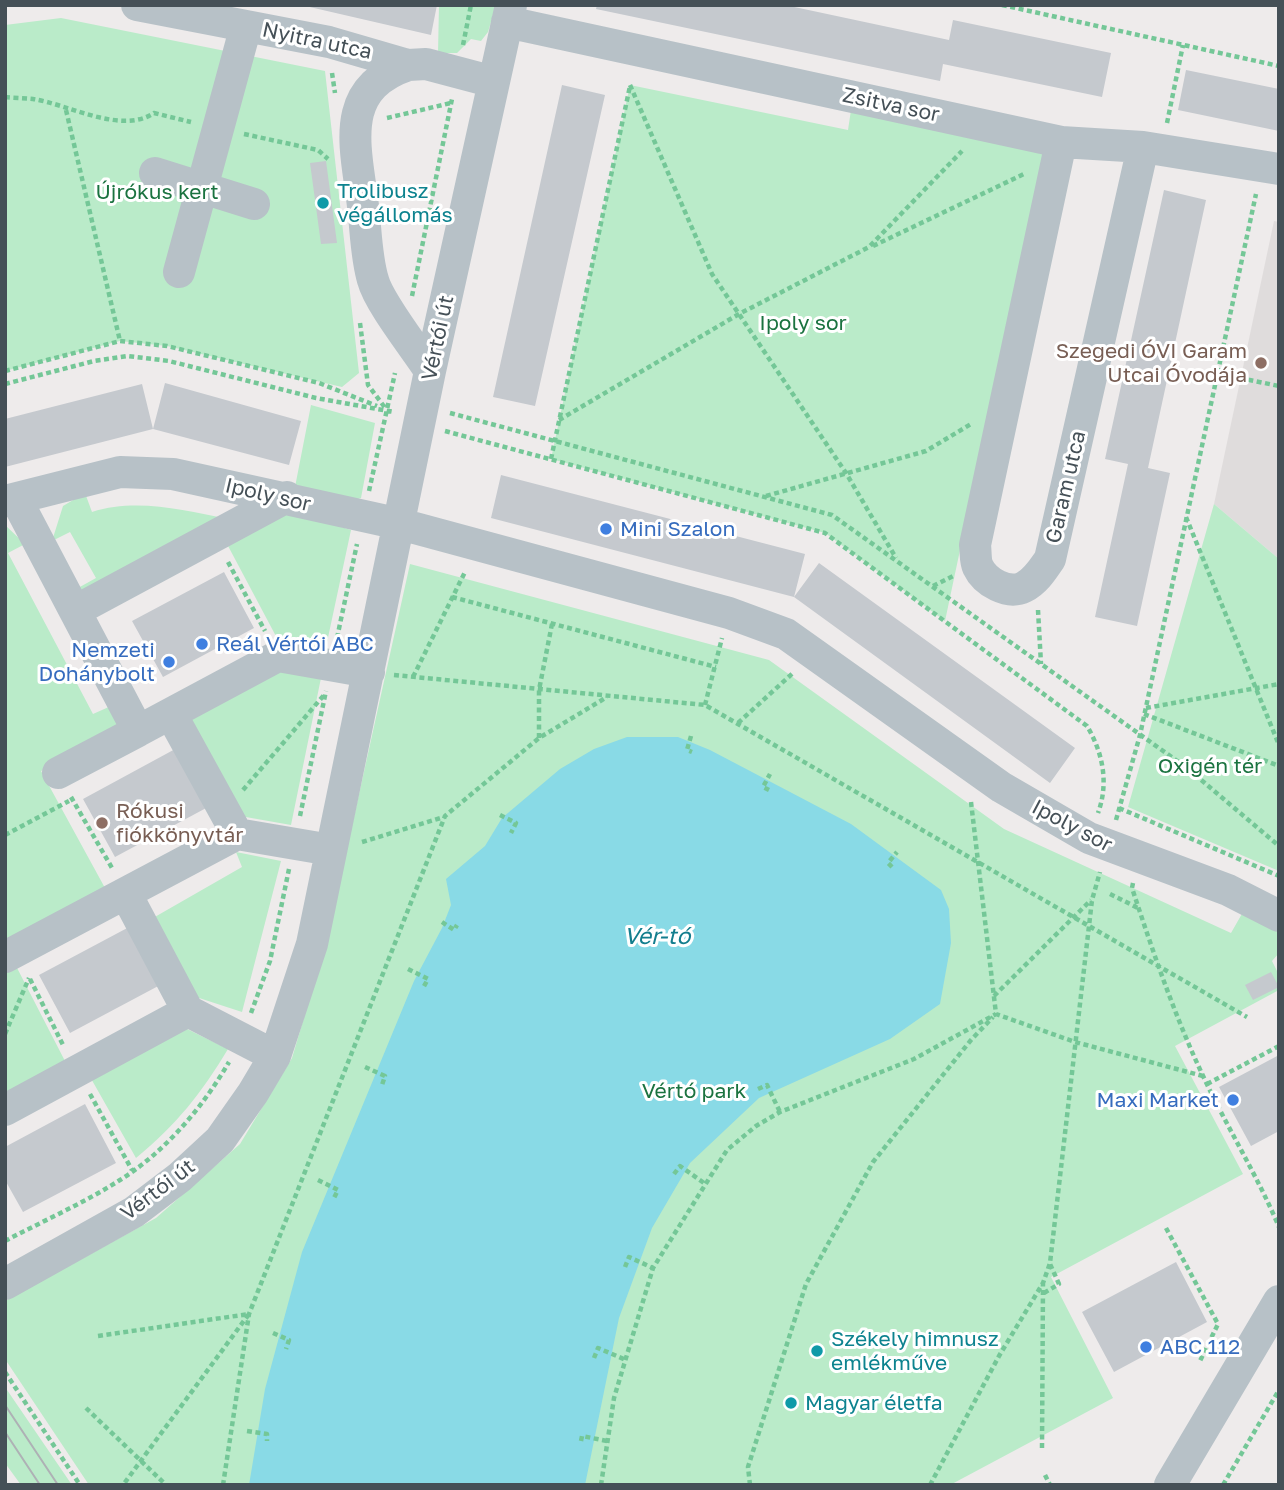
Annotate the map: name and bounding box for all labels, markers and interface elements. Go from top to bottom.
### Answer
street label: Nyitra utca [260,17,374,65]
street label: Zsitva sor [840,82,942,128]
place label: Trolibusz végállomás [337,178,453,228]
park label: Újrókus kert [95,179,219,205]
marker: Trolibusz végállomás [315,195,331,211]
street label: Vértói út [417,293,459,383]
park label: Ipoly sor [759,310,847,336]
place label: Szegedi ÓVI Garam Utcai Óvodája [1056,338,1247,388]
marker: Szegedi ÓVI Garam Utcai Óvodája [1253,355,1269,371]
street label: Garam utca [1041,428,1091,546]
street label: Ipoly sor [223,473,313,517]
place label: Mini Szalon [620,516,735,542]
marker: Mini Szalon [598,521,614,537]
place label: Reál Vértói ABC [216,631,374,657]
marker: Reál Vértói ABC [194,636,210,652]
place label: Nemzeti Dohánybolt [38,637,155,687]
marker: Nemzeti Dohánybolt [161,654,177,670]
park label: Oxigén tér [1158,753,1262,779]
street label: Ipoly sor [1028,794,1116,858]
place label: Rókusi fiókkönyvtár [116,798,244,848]
marker: Rókusi fiókkönyvtár [94,815,110,831]
water label: Vér-tó [624,923,690,951]
park label: Vértó park [642,1078,746,1104]
place label: Maxi Market [1097,1087,1219,1113]
marker: Maxi Market [1225,1092,1241,1108]
street label: Vértói út [116,1154,200,1226]
place label: Székely himnusz emlékműve [831,1326,999,1376]
place label: ABC 112 [1160,1334,1240,1360]
marker: ABC 112 [1138,1339,1154,1355]
marker: Székely himnusz emlékműve [809,1343,825,1359]
place label: Magyar életfa [805,1390,943,1416]
marker: Magyar életfa [783,1395,799,1411]

